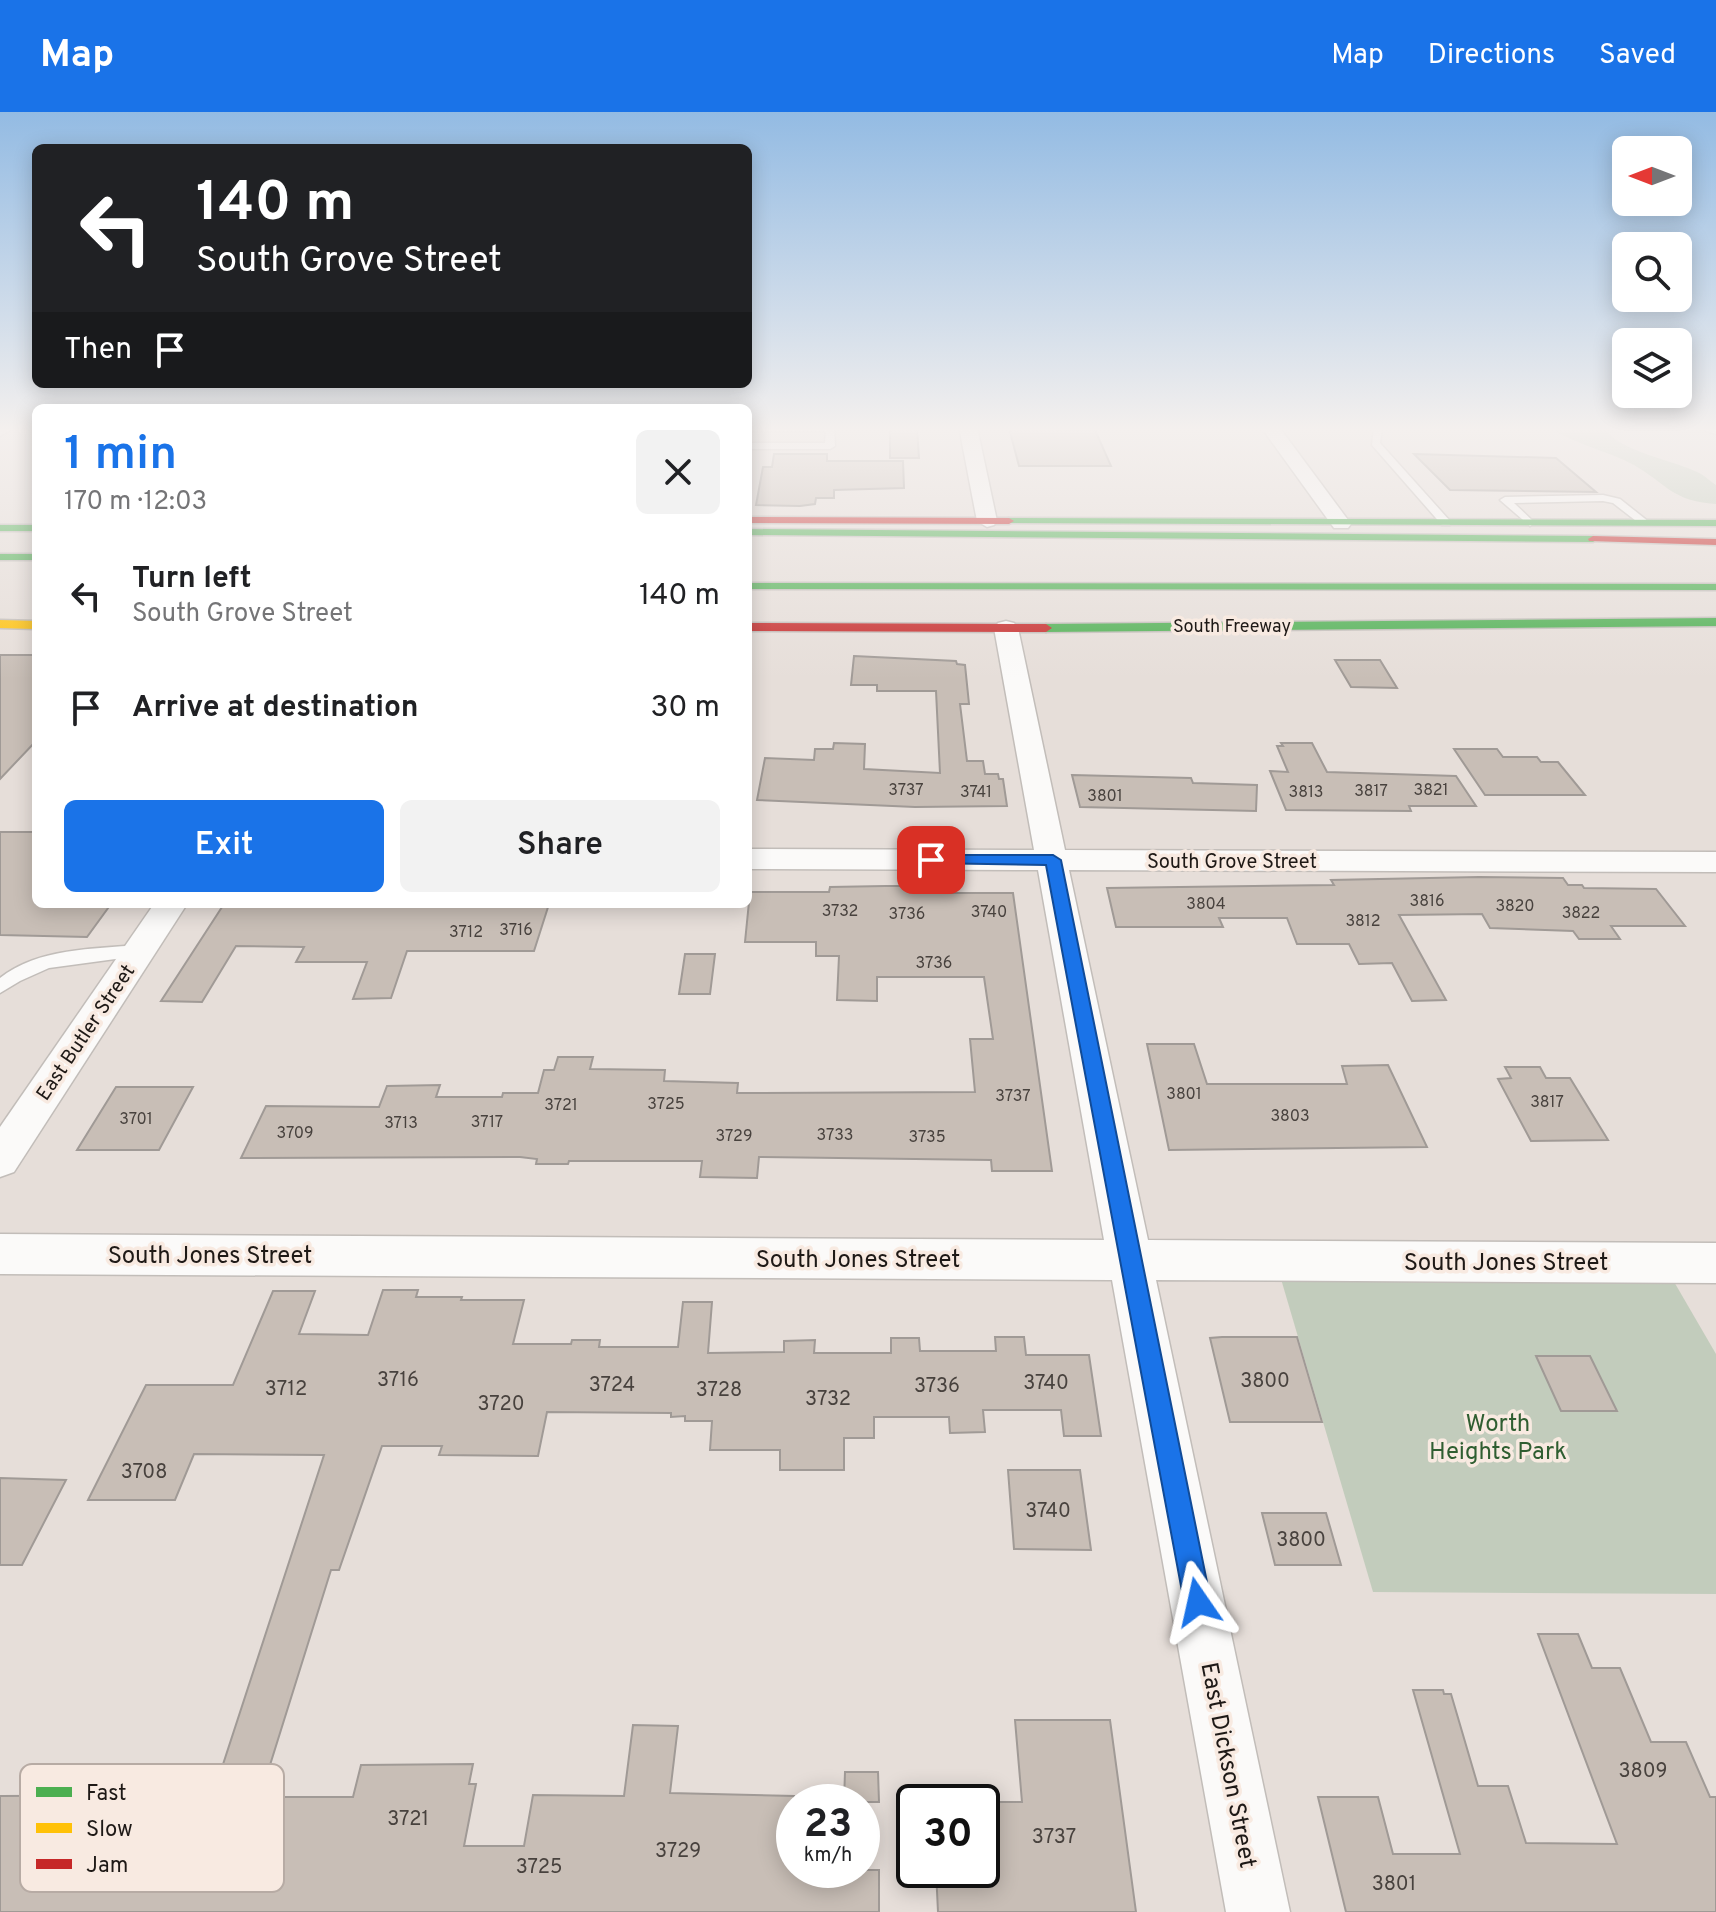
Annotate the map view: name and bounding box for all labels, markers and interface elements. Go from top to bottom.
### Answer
text: Map [40,32,114,81]
text: Map [1331,38,1384,74]
text: Directions [1428,38,1555,74]
text: Saved [1599,38,1676,74]
north arrow [1612,136,1692,216]
map controls [1612,136,1692,408]
text: 140 m [196,170,354,240]
icon: left [64,176,168,280]
button: search [1612,232,1692,312]
text: South Grove Street [196,239,502,285]
icon: arrive [148,328,192,372]
button: layers [1612,328,1692,408]
text: Then [64,332,132,369]
text: 1 min [64,426,177,486]
button: close [636,430,720,514]
text: 170 m · 12:03 [64,486,207,519]
text: Turn left [132,561,252,598]
icon: left [64,574,108,618]
text: 140 m [639,578,720,615]
text: South Grove Street [132,598,353,631]
street label: South Freeway [1173,616,1291,639]
icon: arrive [64,686,108,730]
text: Arrive at destination [132,690,418,727]
text: 30 m [651,690,720,727]
house number: 3737 [888,781,924,801]
house number: 3821 [1414,781,1448,801]
house number: 3817 [1354,782,1388,802]
house number: 3741 [960,783,992,803]
house number: 3813 [1289,783,1323,803]
house number: 3801 [1087,787,1123,807]
button: Exit [64,800,384,892]
button: Share [400,800,720,892]
pin [897,826,965,894]
icon: arrive [909,838,953,882]
street label: South Grove Street [1147,850,1317,876]
house number: 3816 [1410,892,1444,912]
house number: 3804 [1186,895,1226,915]
house number: 3820 [1495,897,1535,917]
house number: 3732 [822,902,858,922]
house number: 3740 [971,903,1007,923]
house number: 3822 [1562,904,1600,924]
house number: 3736 [889,905,925,925]
house number: 3812 [1345,912,1381,932]
house number: 3716 [499,921,533,941]
house number: 3712 [449,923,483,943]
house number: 3736 [916,954,952,974]
street label: East Butler Street [31,960,142,1106]
house number: 3801 [1166,1085,1202,1105]
house number: 3737 [995,1087,1031,1107]
house number: 3817 [1530,1093,1564,1113]
house number: 3725 [647,1095,685,1115]
house number: 3721 [544,1096,578,1116]
house number: 3803 [1270,1107,1310,1127]
house number: 3701 [119,1110,153,1130]
house number: 3717 [471,1113,503,1133]
house number: 3713 [384,1114,418,1134]
house number: 3709 [276,1124,314,1144]
house number: 3733 [817,1126,853,1146]
house number: 3729 [716,1127,752,1147]
house number: 3735 [908,1128,946,1148]
street label: South Jones Street [108,1242,312,1272]
street label: South Jones Street [756,1246,960,1276]
street label: South Jones Street [1404,1249,1608,1279]
house number: 3716 [377,1368,419,1394]
house number: 3800 [1240,1369,1290,1395]
house number: 3740 [1023,1371,1069,1397]
house number: 3724 [589,1373,635,1399]
house number: 3736 [914,1374,960,1400]
house number: 3712 [265,1377,307,1403]
house number: 3728 [696,1378,742,1404]
house number: 3732 [805,1387,851,1413]
house number: 3720 [477,1392,525,1418]
park label: Worth Heights Park [1429,1410,1567,1468]
house number: 3708 [121,1460,167,1486]
house number: 3740 [1025,1499,1071,1525]
house number: 3800 [1276,1528,1326,1554]
position arrow [1156,1560,1240,1644]
street label: East Dickson Street [1192,1660,1262,1871]
house number: 3809 [1619,1759,1667,1785]
legend [20,1764,284,1892]
text: Fast [86,1781,127,1808]
speed limit sign: 30 [896,1784,1000,1888]
text: 23 [804,1801,852,1851]
house number: 3721 [387,1807,429,1833]
text: Slow [86,1817,133,1844]
house number: 3737 [1032,1825,1076,1851]
house number: 3729 [655,1839,701,1865]
text: km/h [804,1843,852,1869]
text: Jam [86,1853,129,1880]
house number: 3725 [516,1855,562,1881]
house number: 3801 [1372,1872,1416,1898]

